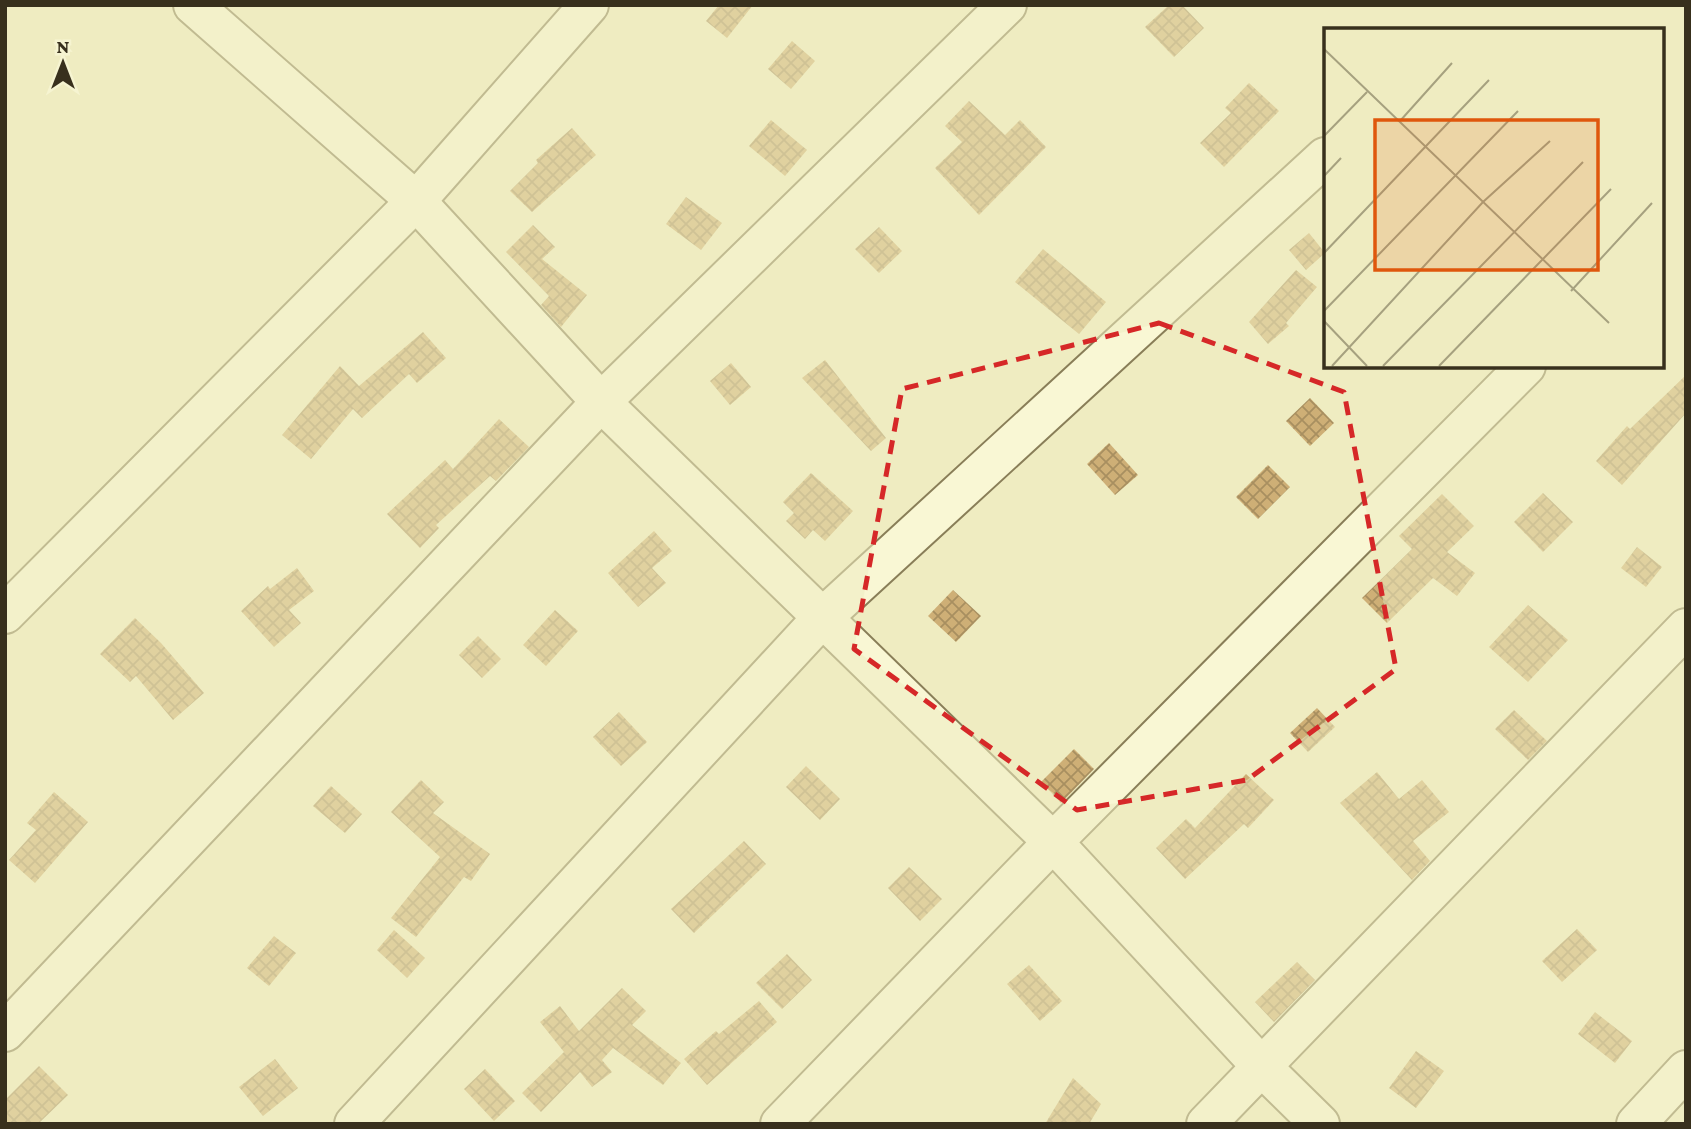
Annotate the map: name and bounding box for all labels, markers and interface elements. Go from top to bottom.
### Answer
north arrow [28,28,98,98]
inset map [1324,28,1663,368]
text: N [57,36,70,57]

